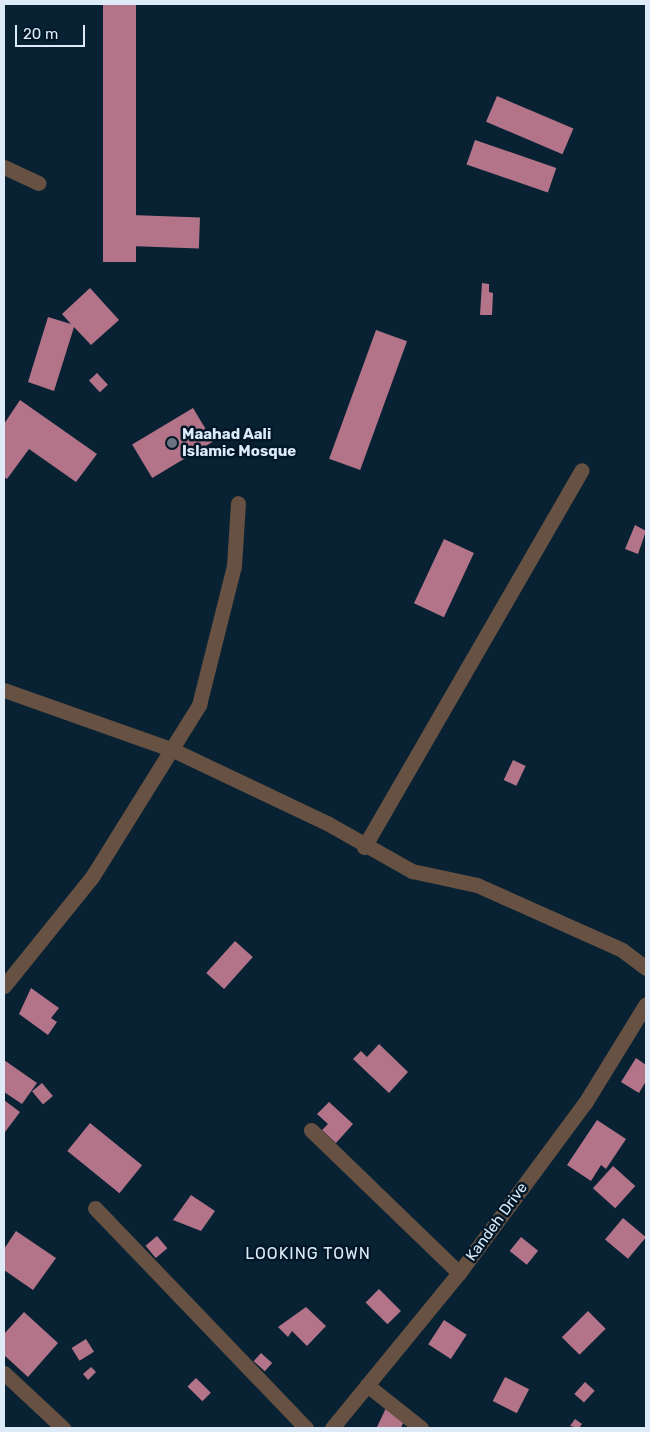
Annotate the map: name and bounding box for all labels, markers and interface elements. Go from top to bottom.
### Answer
scale bar [18,15,88,47]
text: 20 m [23,25,58,43]
place label: Maahad Aali Islamic Mosque [182,425,296,460]
marker: Maahad Aali Islamic Mosque [166,437,178,449]
street label: Kandeh Drive [463,1179,531,1265]
district label: LOOKING TOWN [243,1244,373,1264]

